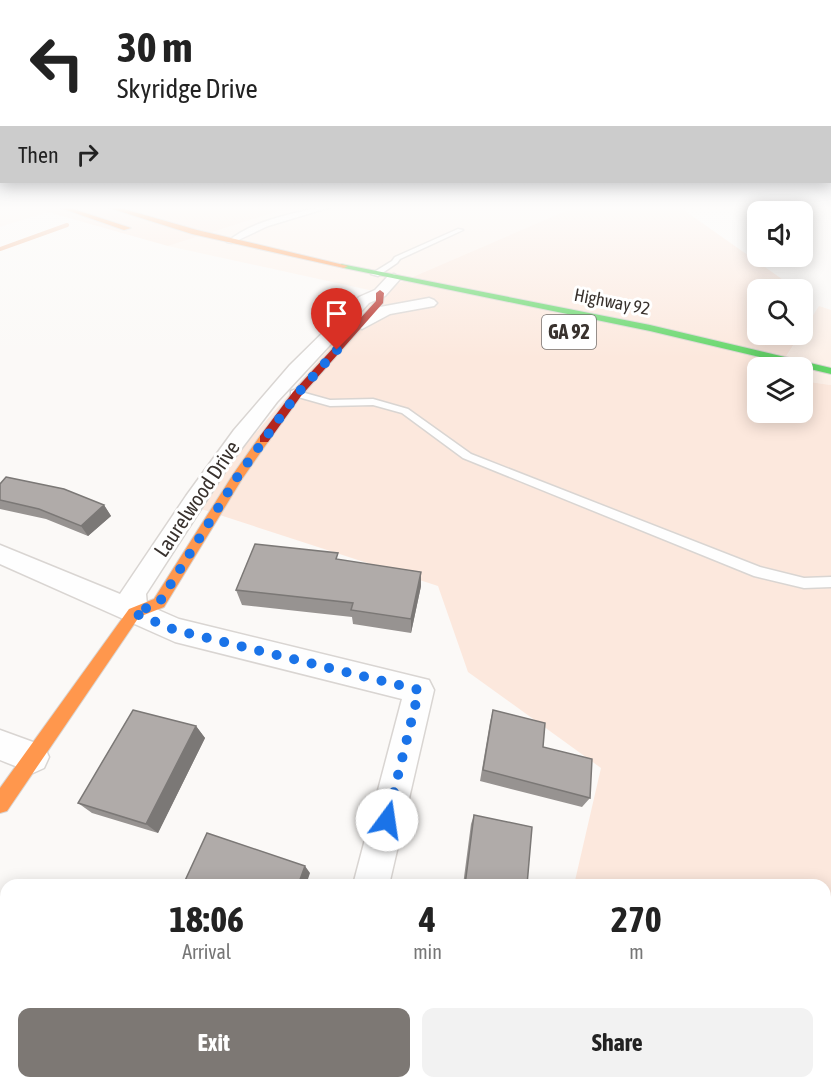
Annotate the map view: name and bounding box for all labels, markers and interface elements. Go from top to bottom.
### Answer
text: 30 m [117,23,192,71]
icon: left [18,24,96,102]
text: Skyridge Drive [117,73,258,104]
icon: right [71,138,104,171]
text: Then [18,142,59,168]
map controls [747,201,813,423]
button: sound [747,201,813,267]
button: search [747,279,813,345]
street label: Highway 92 [572,284,652,319]
pin [311,288,362,350]
icon: arrive [320,297,353,330]
road number: GA 92 [542,315,596,349]
button: layers [747,357,813,423]
street label: Laurelwood Drive [149,436,244,561]
position arrow [355,788,419,852]
text: 18:06 [169,898,244,940]
text: 4 [419,898,436,940]
text: 270 [611,898,662,940]
text: Arrival [182,940,231,963]
text: min [413,940,442,963]
text: m [629,940,644,963]
button: Exit [18,1008,410,1077]
button: Share [422,1008,813,1077]

